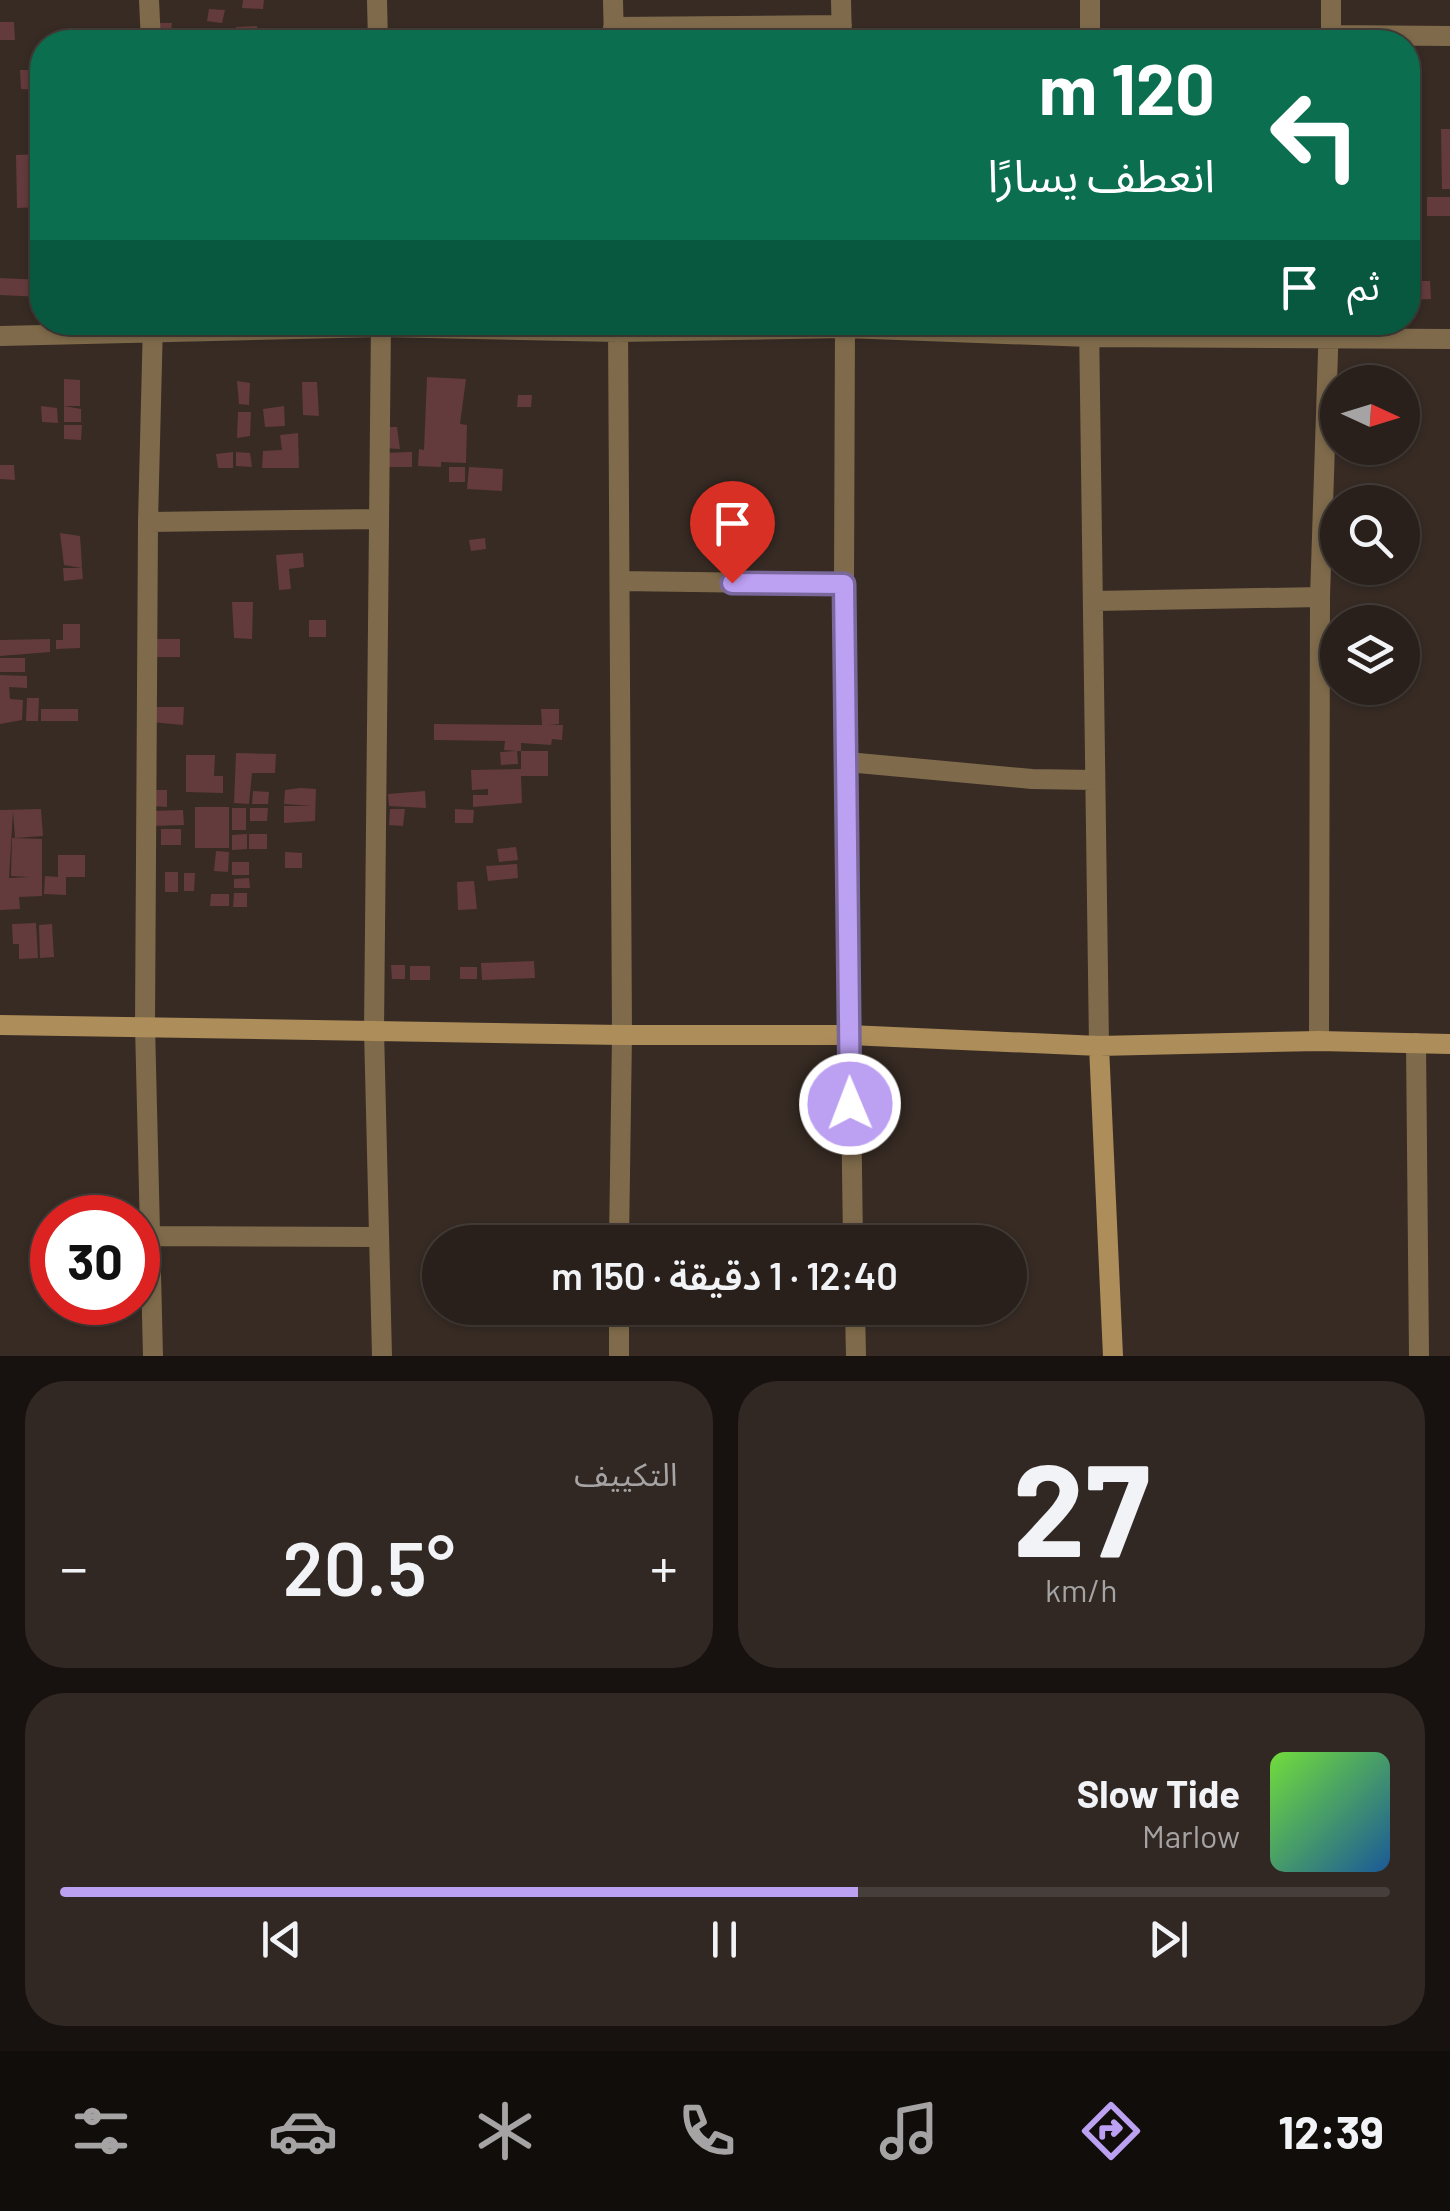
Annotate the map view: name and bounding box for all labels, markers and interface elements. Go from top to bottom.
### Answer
text: 120 m [1039,45,1215,129]
icon: left [1250,70,1380,200]
text: انعطف يسارًا [987,147,1215,201]
icon: arrive [1272,260,1327,315]
text: ثم [1347,262,1380,308]
north arrow [1320,365,1420,465]
map controls [1320,365,1420,705]
pin [690,481,775,584]
button: search [1320,485,1420,585]
icon: arrive [705,496,760,551]
button: layers [1320,605,1420,705]
position arrow [798,1052,902,1156]
speed limit sign: 30 [30,1195,160,1325]
text: 12:40 · 1 دقيقة · 150 m [551,1252,898,1298]
text: 27 [1013,1427,1150,1583]
text: التكييف [574,1454,678,1492]
text: 20.5° [282,1521,455,1611]
text: − [60,1533,88,1599]
text: + [650,1533,677,1599]
text: km/h [1045,1570,1117,1608]
text: Slow Tide [1077,1770,1240,1816]
text: Marlow [1142,1816,1240,1854]
icon: previous [254,1912,309,1967]
icon: pause [697,1912,752,1967]
icon: next [1141,1912,1196,1967]
icon: filters [66,2096,136,2166]
icon: car [268,2096,338,2166]
icon: climate [470,2096,540,2166]
icon: phone [672,2096,742,2166]
icon: music [874,2096,944,2166]
icon: directions [1076,2096,1146,2166]
text: 12:39 [1278,2104,1384,2158]

